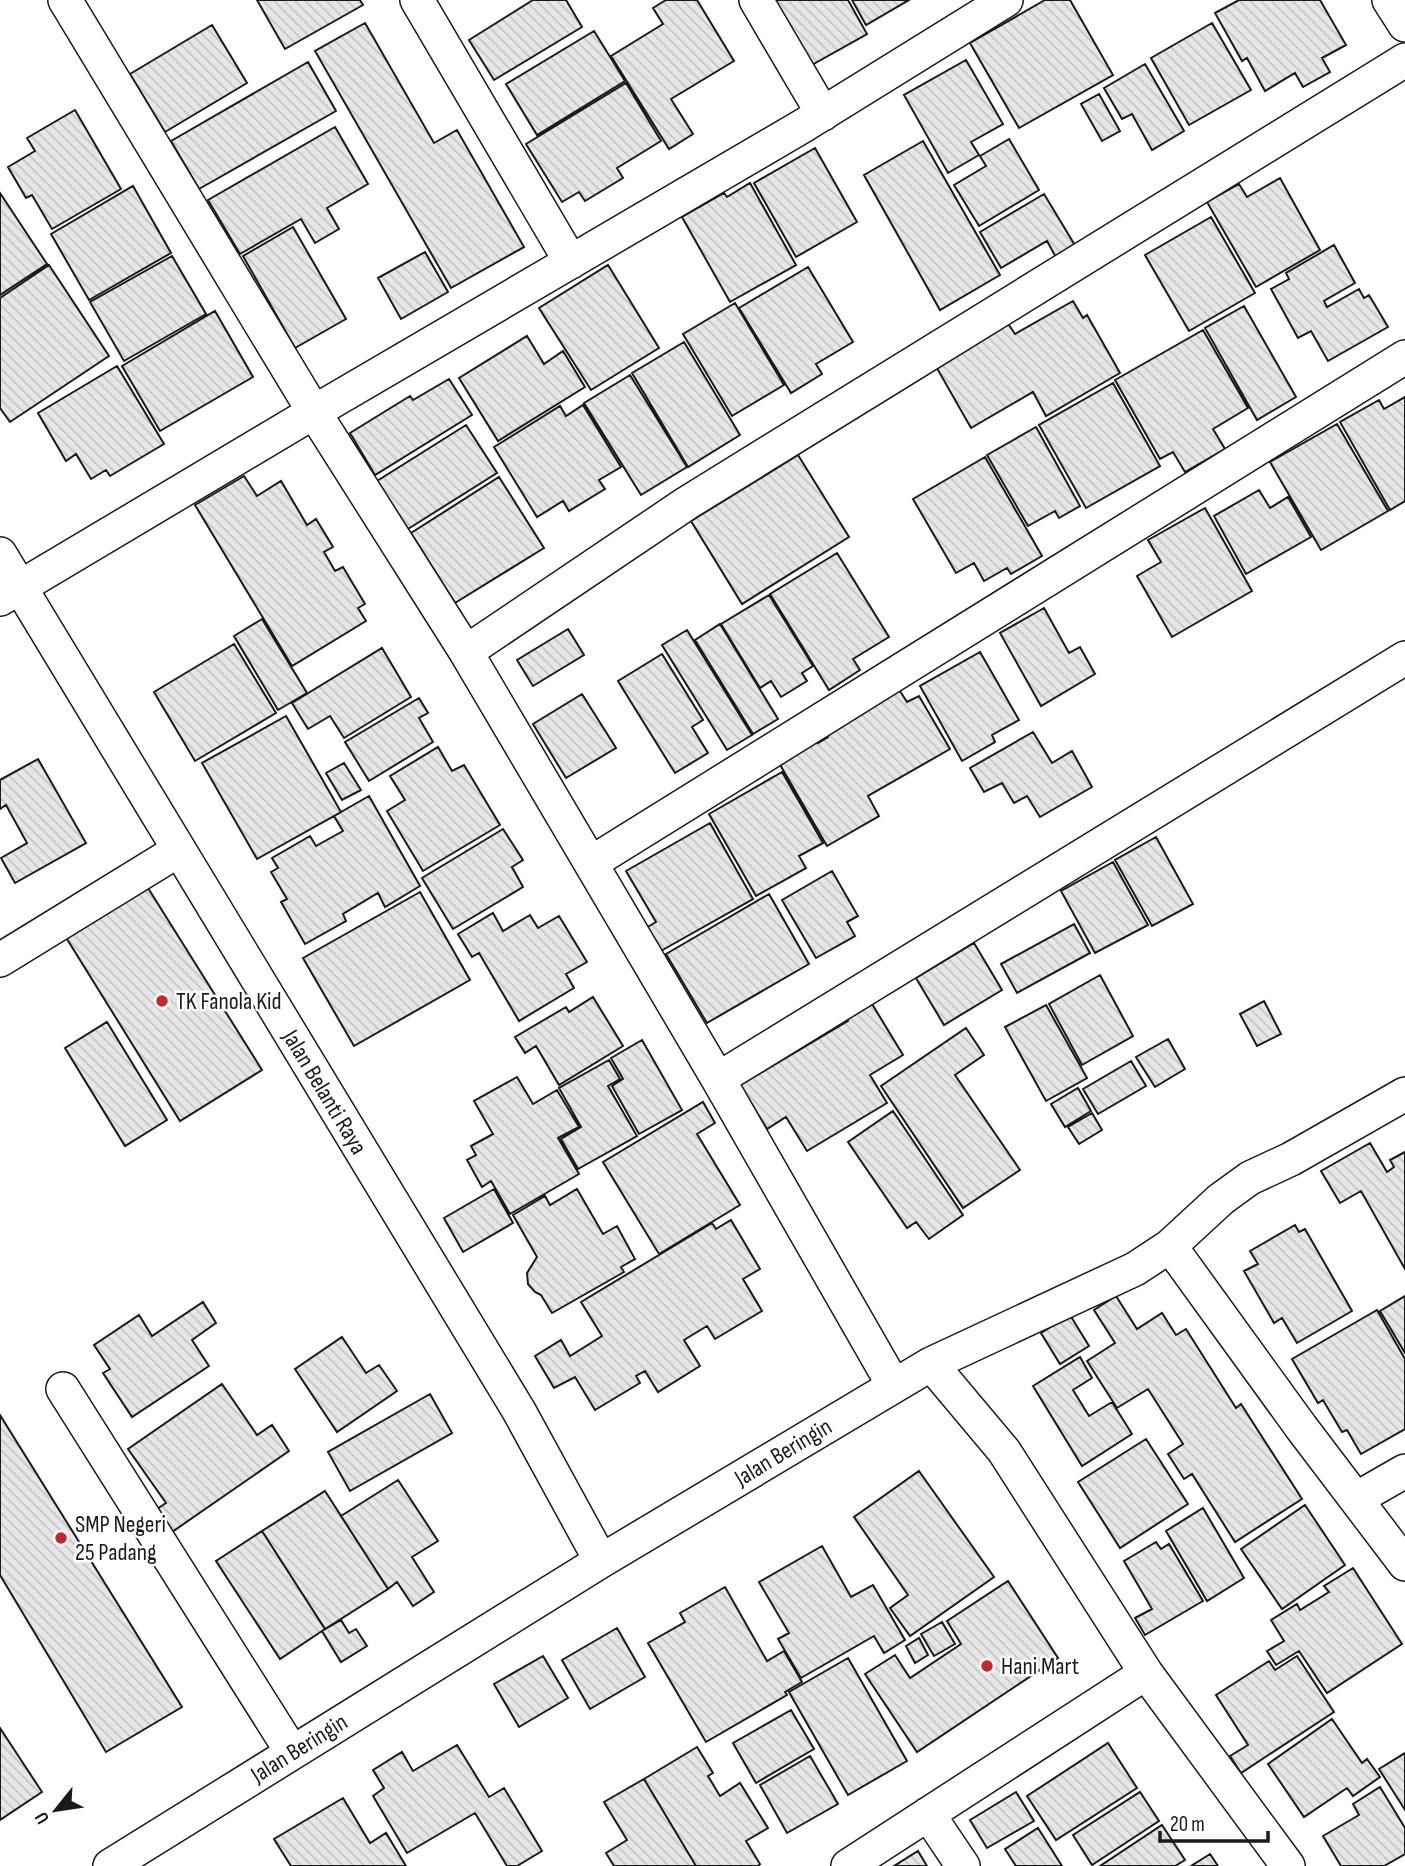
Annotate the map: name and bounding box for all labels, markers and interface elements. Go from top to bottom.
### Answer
place label: TK Fanola Kid [176,987,282,1016]
marker: TK Fanola Kid [154,993,170,1009]
street label: Jalan Belanti Raya [276,1024,373,1160]
street label: Jalan Beringin [729,1412,837,1493]
place label: SMP Negeri 25 Padang [75,1510,166,1567]
marker: SMP Negeri 25 Padang [53,1530,69,1546]
place label: Hani Mart [1001,1652,1079,1681]
marker: Hani Mart [979,1658,995,1674]
street label: Jalan Beringin [245,1707,353,1790]
north arrow [21,1775,91,1845]
scale bar [1160,1800,1268,1844]
text: U [30,1808,55,1828]
text: 20 m [1170,1812,1205,1837]

